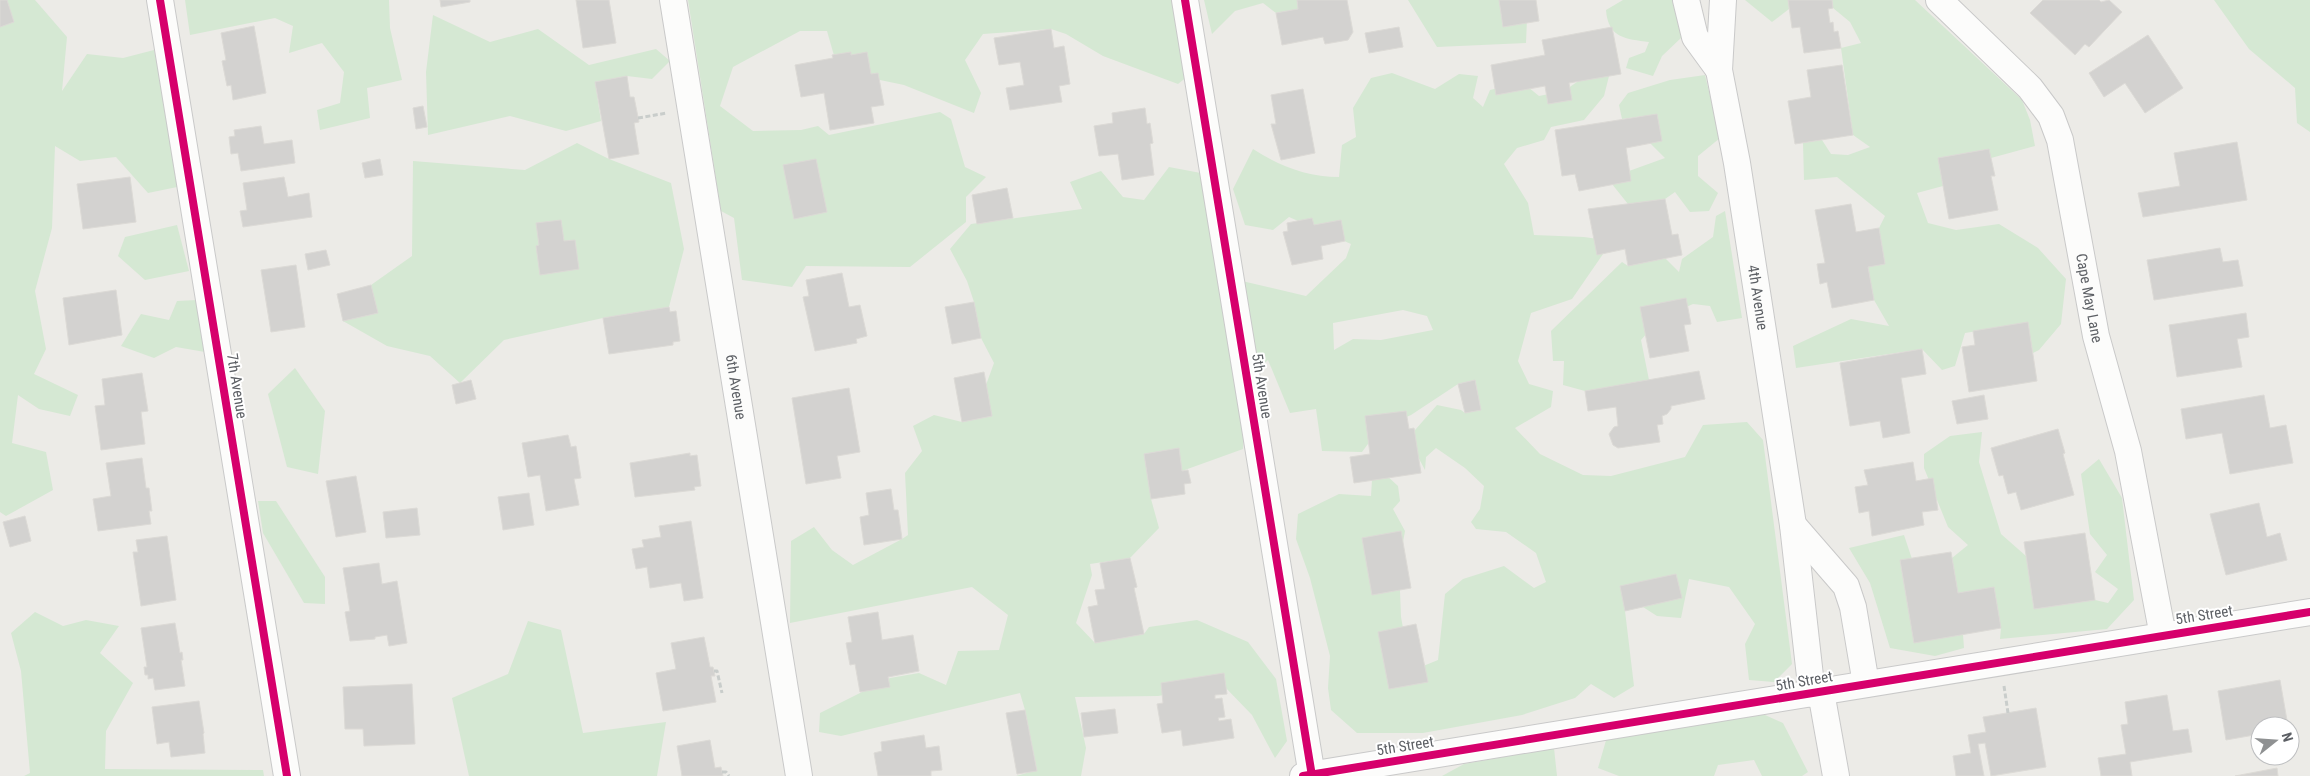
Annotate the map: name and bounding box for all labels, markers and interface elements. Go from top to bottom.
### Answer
street label: Cape May Lane [2072,252,2106,345]
street label: 4th Avenue [1744,264,1772,331]
street label: 7th Avenue [223,352,251,420]
street label: 5th Avenue [1248,352,1276,420]
street label: 6th Avenue [722,353,750,421]
street label: 5th Street [2174,602,2234,628]
street label: 5th Street [1774,667,1834,695]
north arrow [2250,716,2300,766]
text: N [2279,731,2296,744]
street label: 5th Street [1375,733,1435,759]

